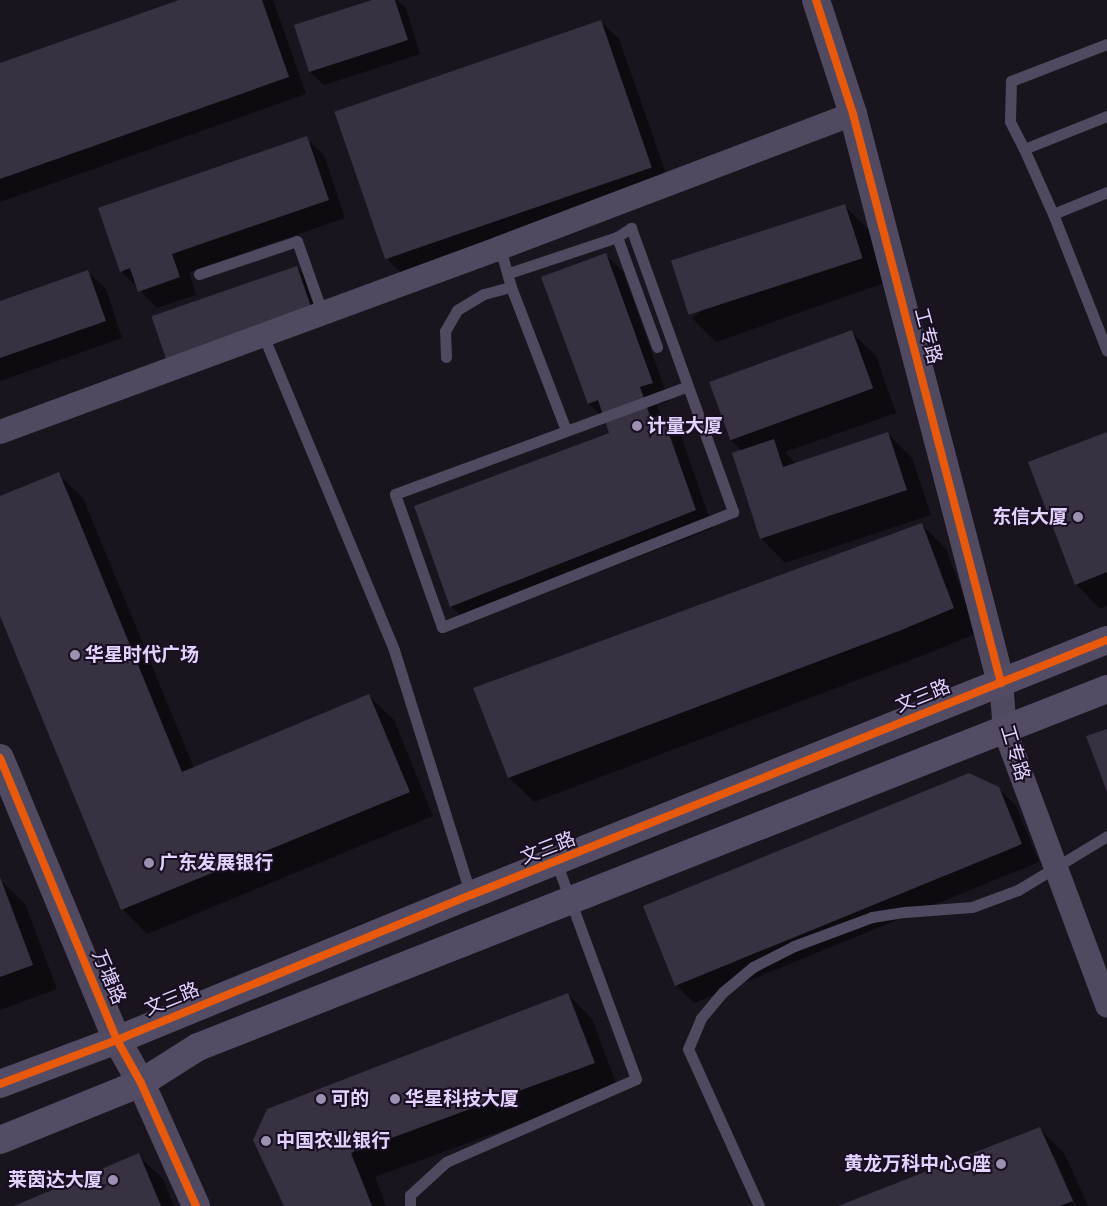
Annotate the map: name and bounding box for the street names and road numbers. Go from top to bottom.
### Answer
street label: 工专路 [910,306,946,366]
street label: 文三路 [892,675,954,717]
street label: 工专路 [996,722,1034,784]
street label: 文三路 [517,827,579,869]
street label: 万塘路 [87,946,131,1008]
street label: 文三路 [141,978,203,1020]

